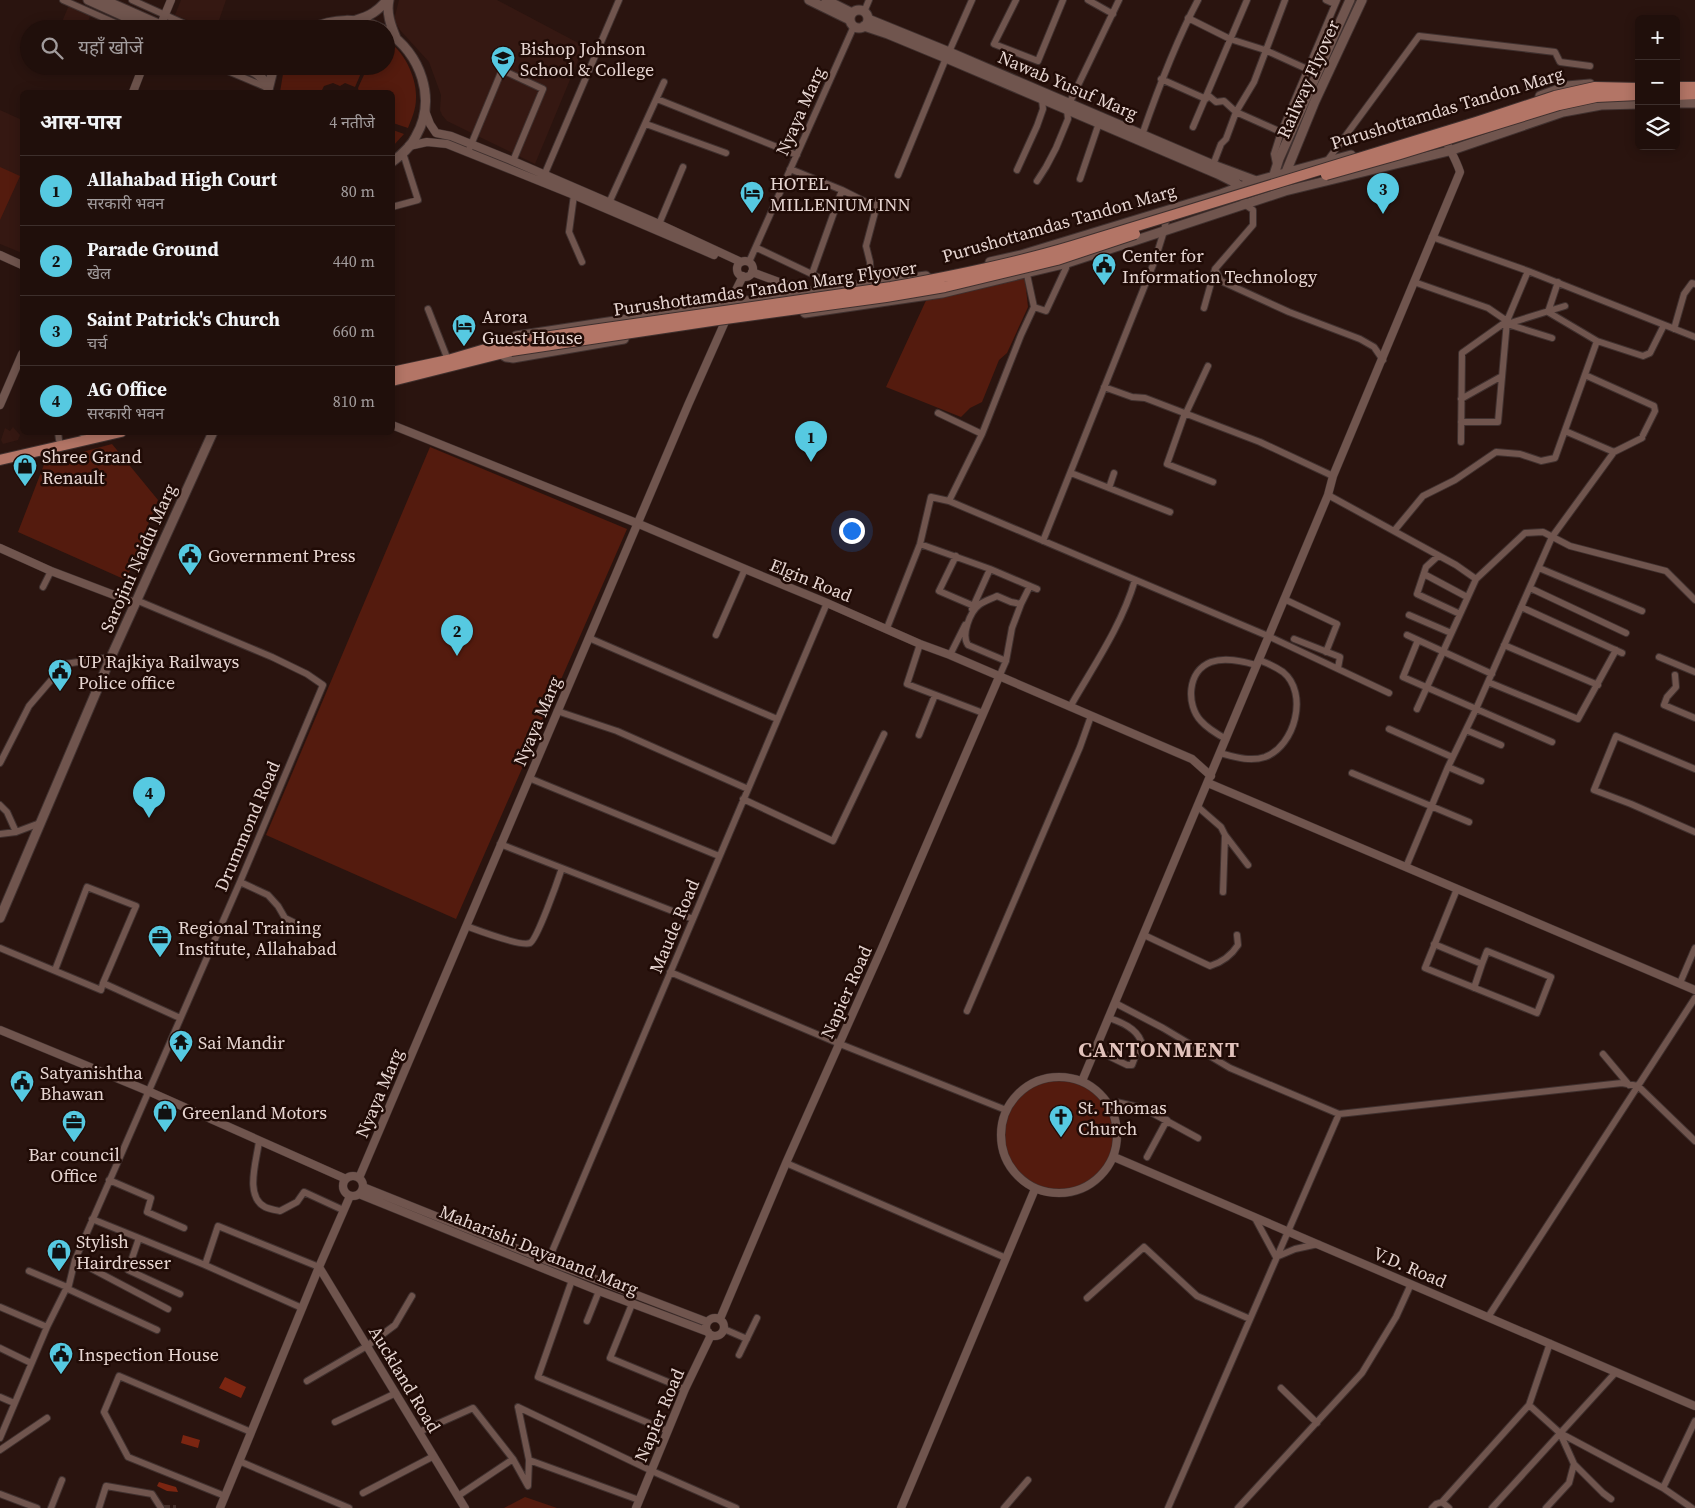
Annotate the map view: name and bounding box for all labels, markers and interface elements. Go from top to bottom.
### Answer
street label: Railway Flyover [1271,15,1345,142]
map controls [1635,15,1680,150]
button: + [1635,15,1680,60]
search box [20,20,395,75]
icon: search [38,34,66,62]
text: यहाँ खोजें [78,34,143,60]
place label: Bishop Johnson School & College [520,36,654,82]
street label: Nawab Yusuf Marg [994,44,1142,126]
school or university icon: Bishop Johnson School & College [490,45,516,79]
button: − [1635,60,1680,105]
street label: Purushottamdas Tandon Marg [1327,61,1567,155]
street label: Nyaya Marg [769,63,831,159]
button: layers [1635,105,1680,150]
text: आस-पास [40,107,121,136]
text: 4 नतीजे [329,111,375,133]
text: Allahabad High Court [87,166,277,192]
place label: HOTEL MILLENIUM INN [770,171,911,217]
pin: 3 [1367,173,1399,214]
street label: Purushottamdas Tandon Marg [939,178,1179,268]
text: 1 [52,180,60,202]
text: 80 m [341,180,375,202]
hotel icon: HOTEL MILLENIUM INN [739,180,765,214]
text: सरकारी भवन [87,192,164,214]
text: Parade Ground [87,236,219,262]
place label: Center for Information Technology [1122,243,1318,289]
text: 2 [52,250,60,272]
text: 440 m [333,250,375,272]
public building icon: Center for Information Technology [1091,252,1117,286]
street label: Purushottamdas Tandon Marg Flyover [612,254,919,322]
text: खेल [87,262,111,284]
place label: Arora Guest House [482,304,583,350]
text: Saint Patrick's Church [87,306,280,332]
hotel icon: Arora Guest House [451,313,477,347]
text: 3 [52,320,60,342]
text: 660 m [333,320,375,342]
text: चर्च [87,332,107,354]
text: AG Office [87,376,167,402]
text: 4 [52,390,60,412]
text: 810 m [333,390,375,412]
text: सरकारी भवन [87,402,164,424]
pin: 1 [795,421,827,462]
place label: Shree Grand Renault [42,444,142,490]
shop icon: Shree Grand Renault [12,453,38,487]
street label: Sarojini Naidu Marg [94,480,182,636]
your location [839,518,865,544]
public building icon: Government Press [177,542,203,576]
place label: Government Press [208,543,356,568]
street label: Elgin Road [766,552,856,608]
pin: 2 [441,615,473,656]
place label: UP Rajkiya Railways Police office [78,649,240,695]
public building icon: UP Rajkiya Railways Police office [47,658,73,692]
street label: Nyaya Marg [507,672,567,770]
street label: Drummond Road [208,757,286,895]
pin: 4 [133,777,165,818]
street label: Maude Road [643,875,705,977]
place label: Regional Training Institute, Allahabad [178,915,337,961]
office icon: Regional Training Institute, Allahabad [147,924,173,958]
street label: Napier Road [814,941,878,1043]
temple icon: Sai Mandir [168,1029,194,1063]
place label: Sai Mandir [198,1030,285,1055]
district label: CANTONMENT [1078,1034,1240,1064]
street label: Nyaya Marg [349,1044,409,1142]
place label: Satyanishtha Bhawan [40,1060,144,1106]
public building icon: Satyanishtha Bhawan [9,1069,35,1103]
place label: St. Thomas Church [1078,1095,1167,1141]
shop icon: Greenland Motors [152,1099,178,1133]
place label: Greenland Motors [182,1100,327,1125]
church icon: St. Thomas Church [1048,1104,1074,1138]
office icon: Bar council Office [61,1109,87,1143]
place label: Bar council Office [28,1142,120,1188]
street label: Maharishi Dayanand Marg [436,1199,642,1301]
place label: Stylish Hairdresser [76,1229,171,1275]
shop icon: Stylish Hairdresser [46,1238,72,1272]
street label: V.D. Road [1369,1240,1451,1294]
street label: Auckland Road [363,1321,447,1437]
public building icon: Inspection House [48,1341,74,1375]
place label: Inspection House [78,1342,219,1367]
street label: Napier Road [628,1364,690,1466]

